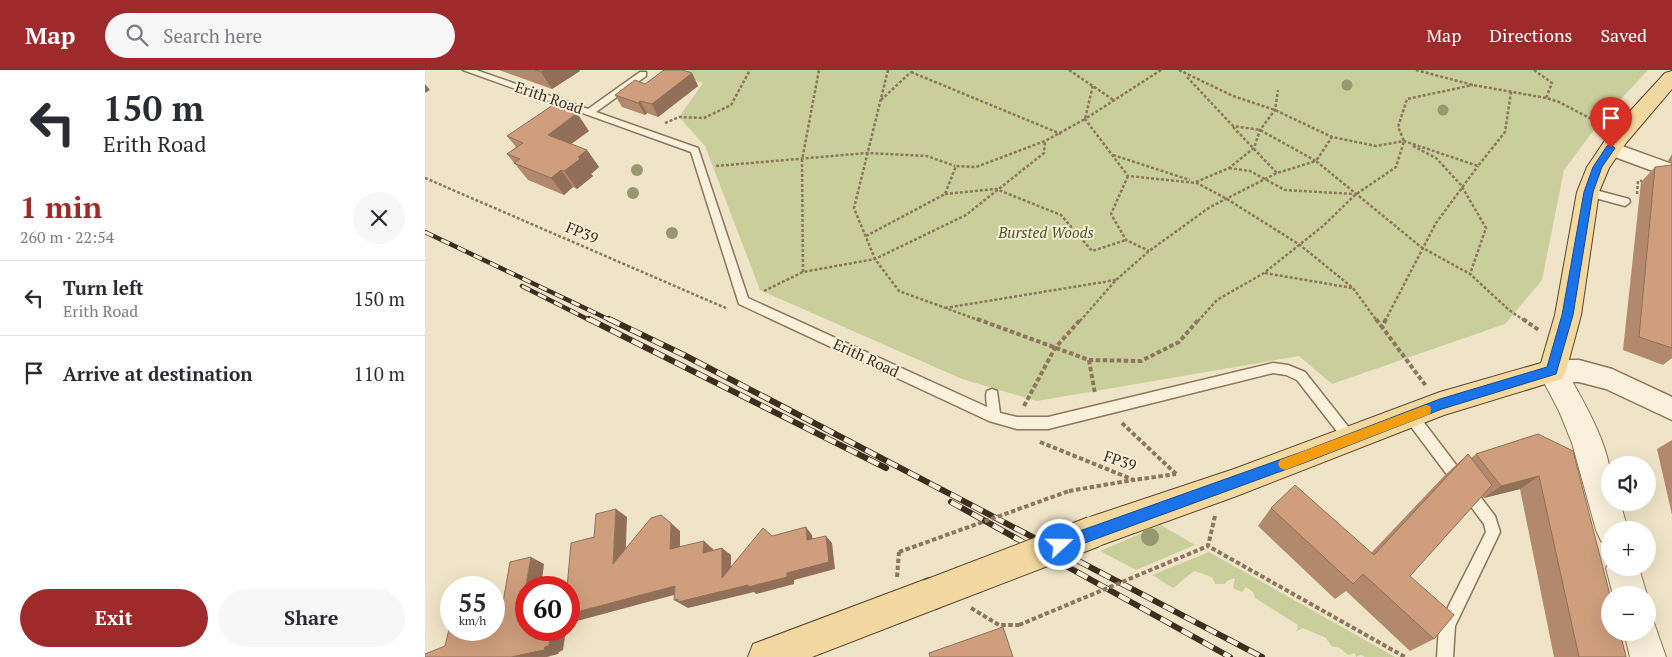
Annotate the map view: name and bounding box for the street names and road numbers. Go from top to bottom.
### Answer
street label: Erith Road [513,76,586,118]
street label: FP39 [563,216,602,248]
street label: Erith Road [830,333,903,381]
street label: FP39 [1101,445,1139,475]

